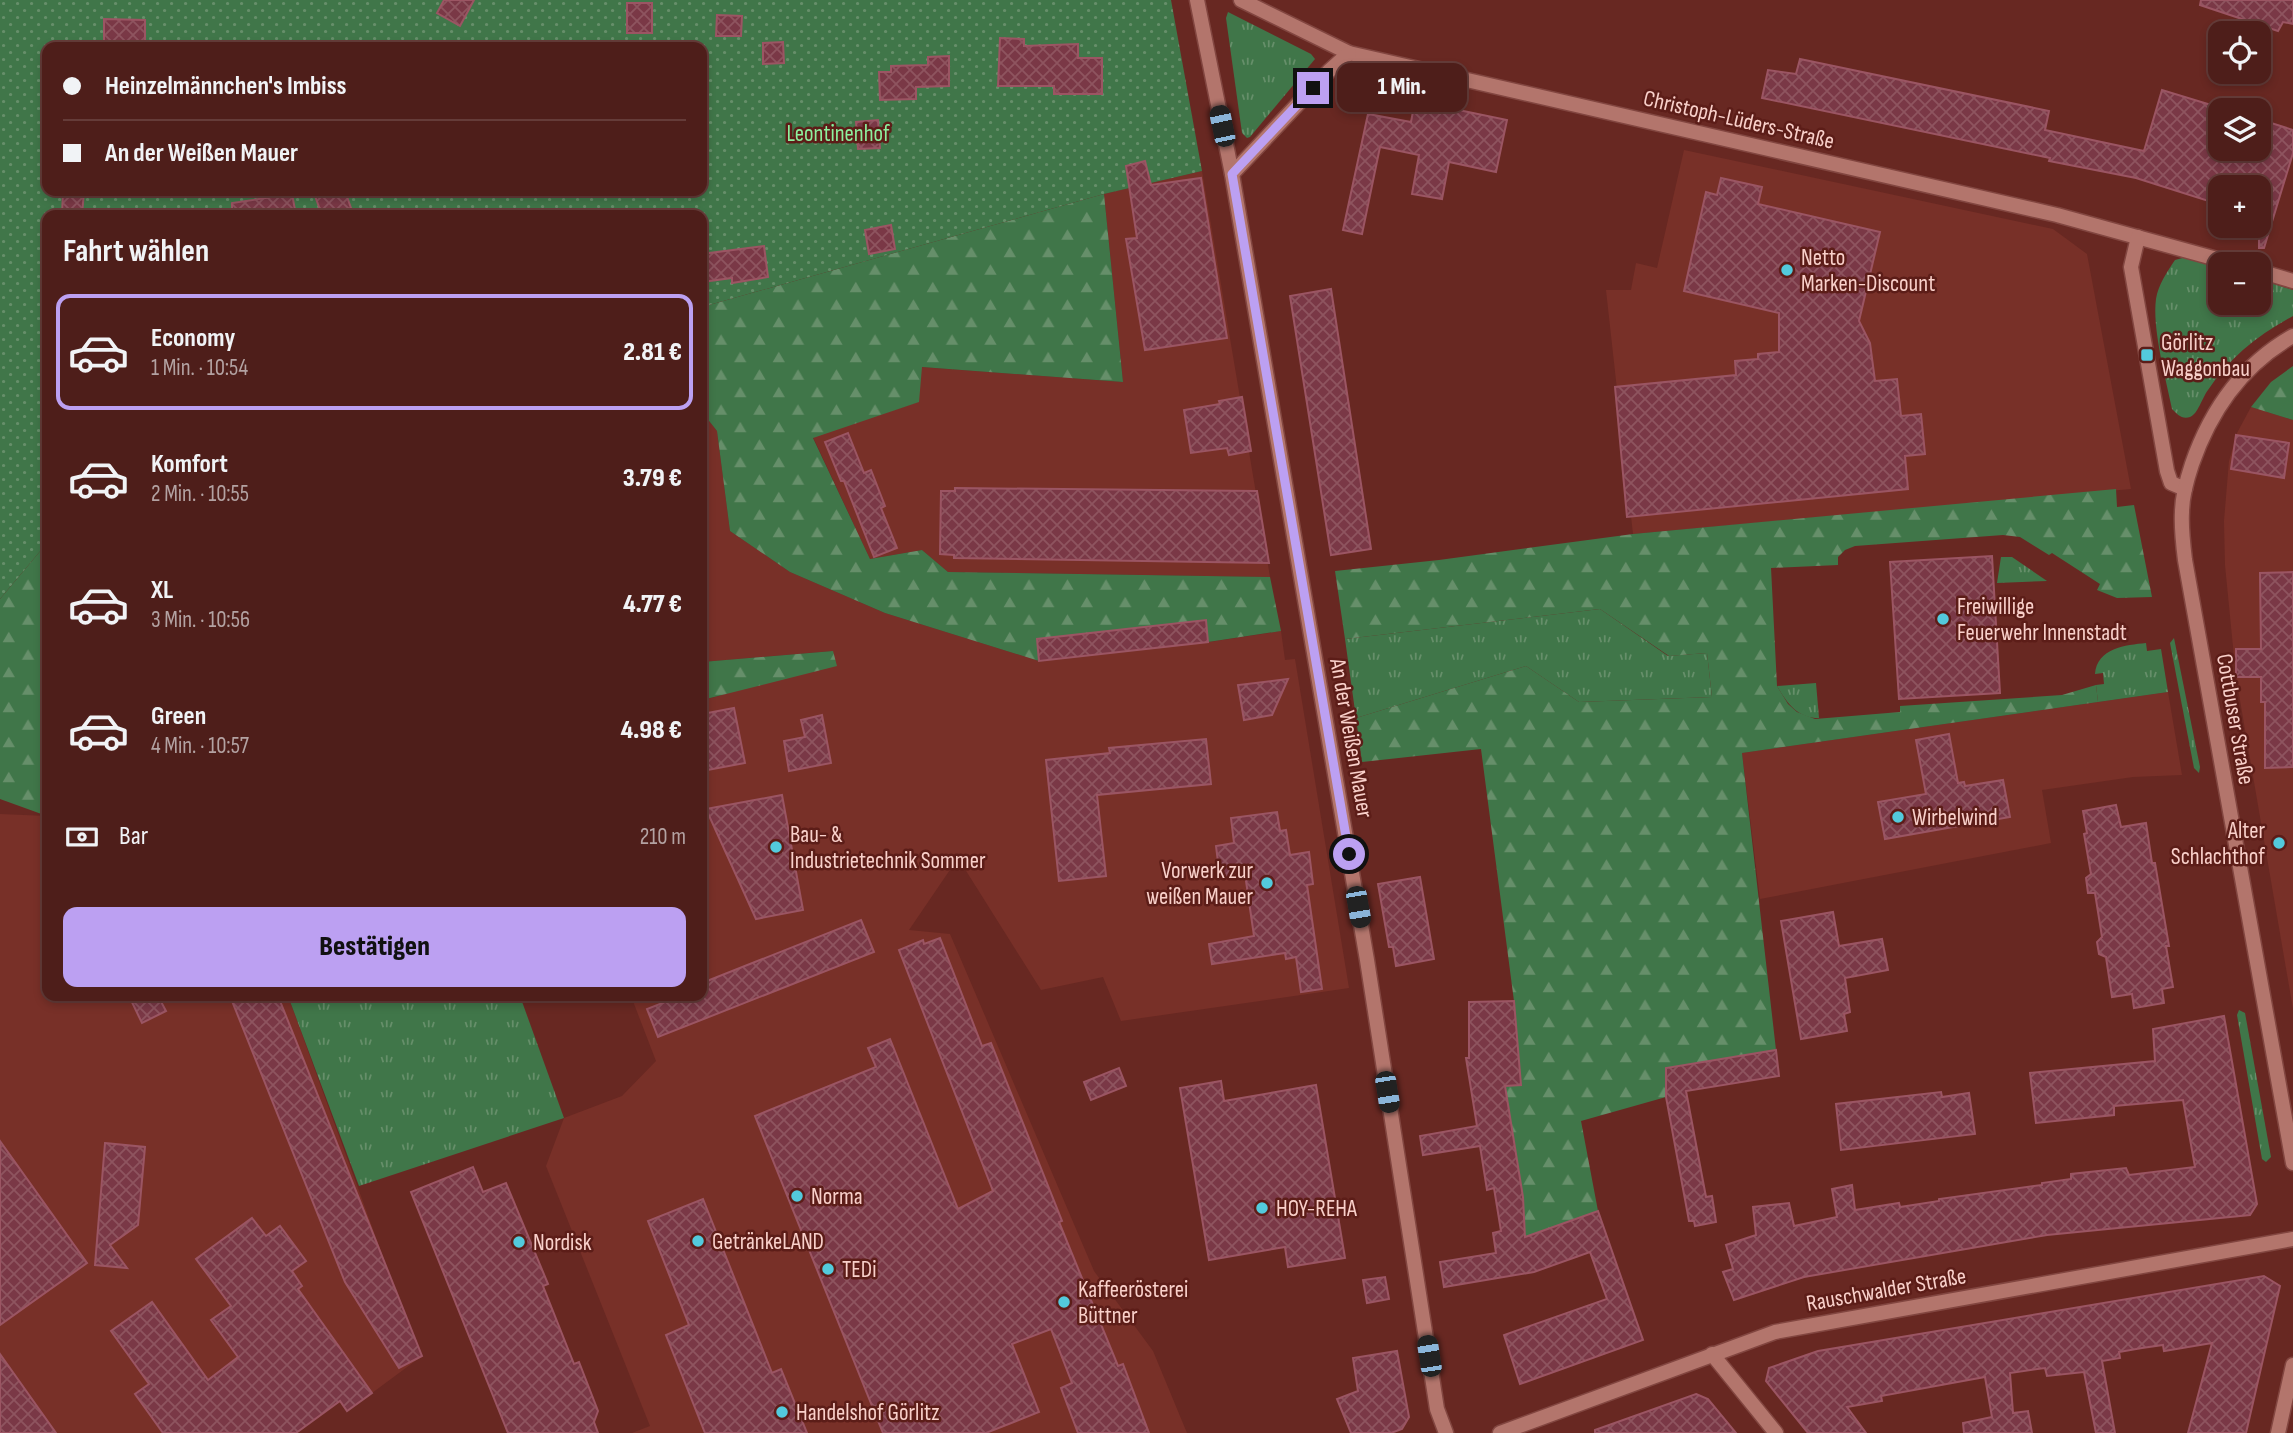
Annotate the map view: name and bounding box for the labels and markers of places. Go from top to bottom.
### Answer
place label: Netto Marken-Discount [1801,244,1935,298]
marker: Netto Marken-Discount [1779,262,1795,278]
place label: Görlitz Waggonbau [2161,329,2250,383]
marker: Görlitz Waggonbau [2139,347,2155,363]
place label: Freiwillige Feuerwehr Innenstadt [1957,593,2127,647]
marker: Freiwillige Feuerwehr Innenstadt [1935,611,1951,627]
place label: Wirbelwind [1912,804,1998,832]
marker: Wirbelwind [1890,809,1906,825]
place label: Alter Schlachthof [2171,817,2265,871]
place label: Bau- & Industrietechnik Sommer [790,821,986,875]
marker: Alter Schlachthof [2271,835,2287,851]
marker: Bau- & Industrietechnik Sommer [768,839,784,855]
place label: Vorwerk zur weißen Mauer [1146,857,1253,911]
marker: Vorwerk zur weißen Mauer [1259,875,1275,891]
place label: Norma [811,1183,863,1211]
marker: Norma [789,1188,805,1204]
place label: HOY-REHA [1276,1195,1357,1223]
marker: HOY-REHA [1254,1200,1270,1216]
place label: GetränkeLAND [712,1228,824,1256]
place label: Nordisk [533,1229,592,1257]
marker: GetränkeLAND [690,1233,706,1249]
marker: Nordisk [511,1234,527,1250]
place label: TEDi [842,1256,876,1284]
marker: TEDi [820,1261,836,1277]
place label: Kaffeerösterei Büttner [1078,1276,1188,1330]
marker: Kaffeerösterei Büttner [1056,1294,1072,1310]
place label: Handelshof Görlitz [796,1399,940,1427]
marker: Handelshof Görlitz [774,1404,790,1420]

